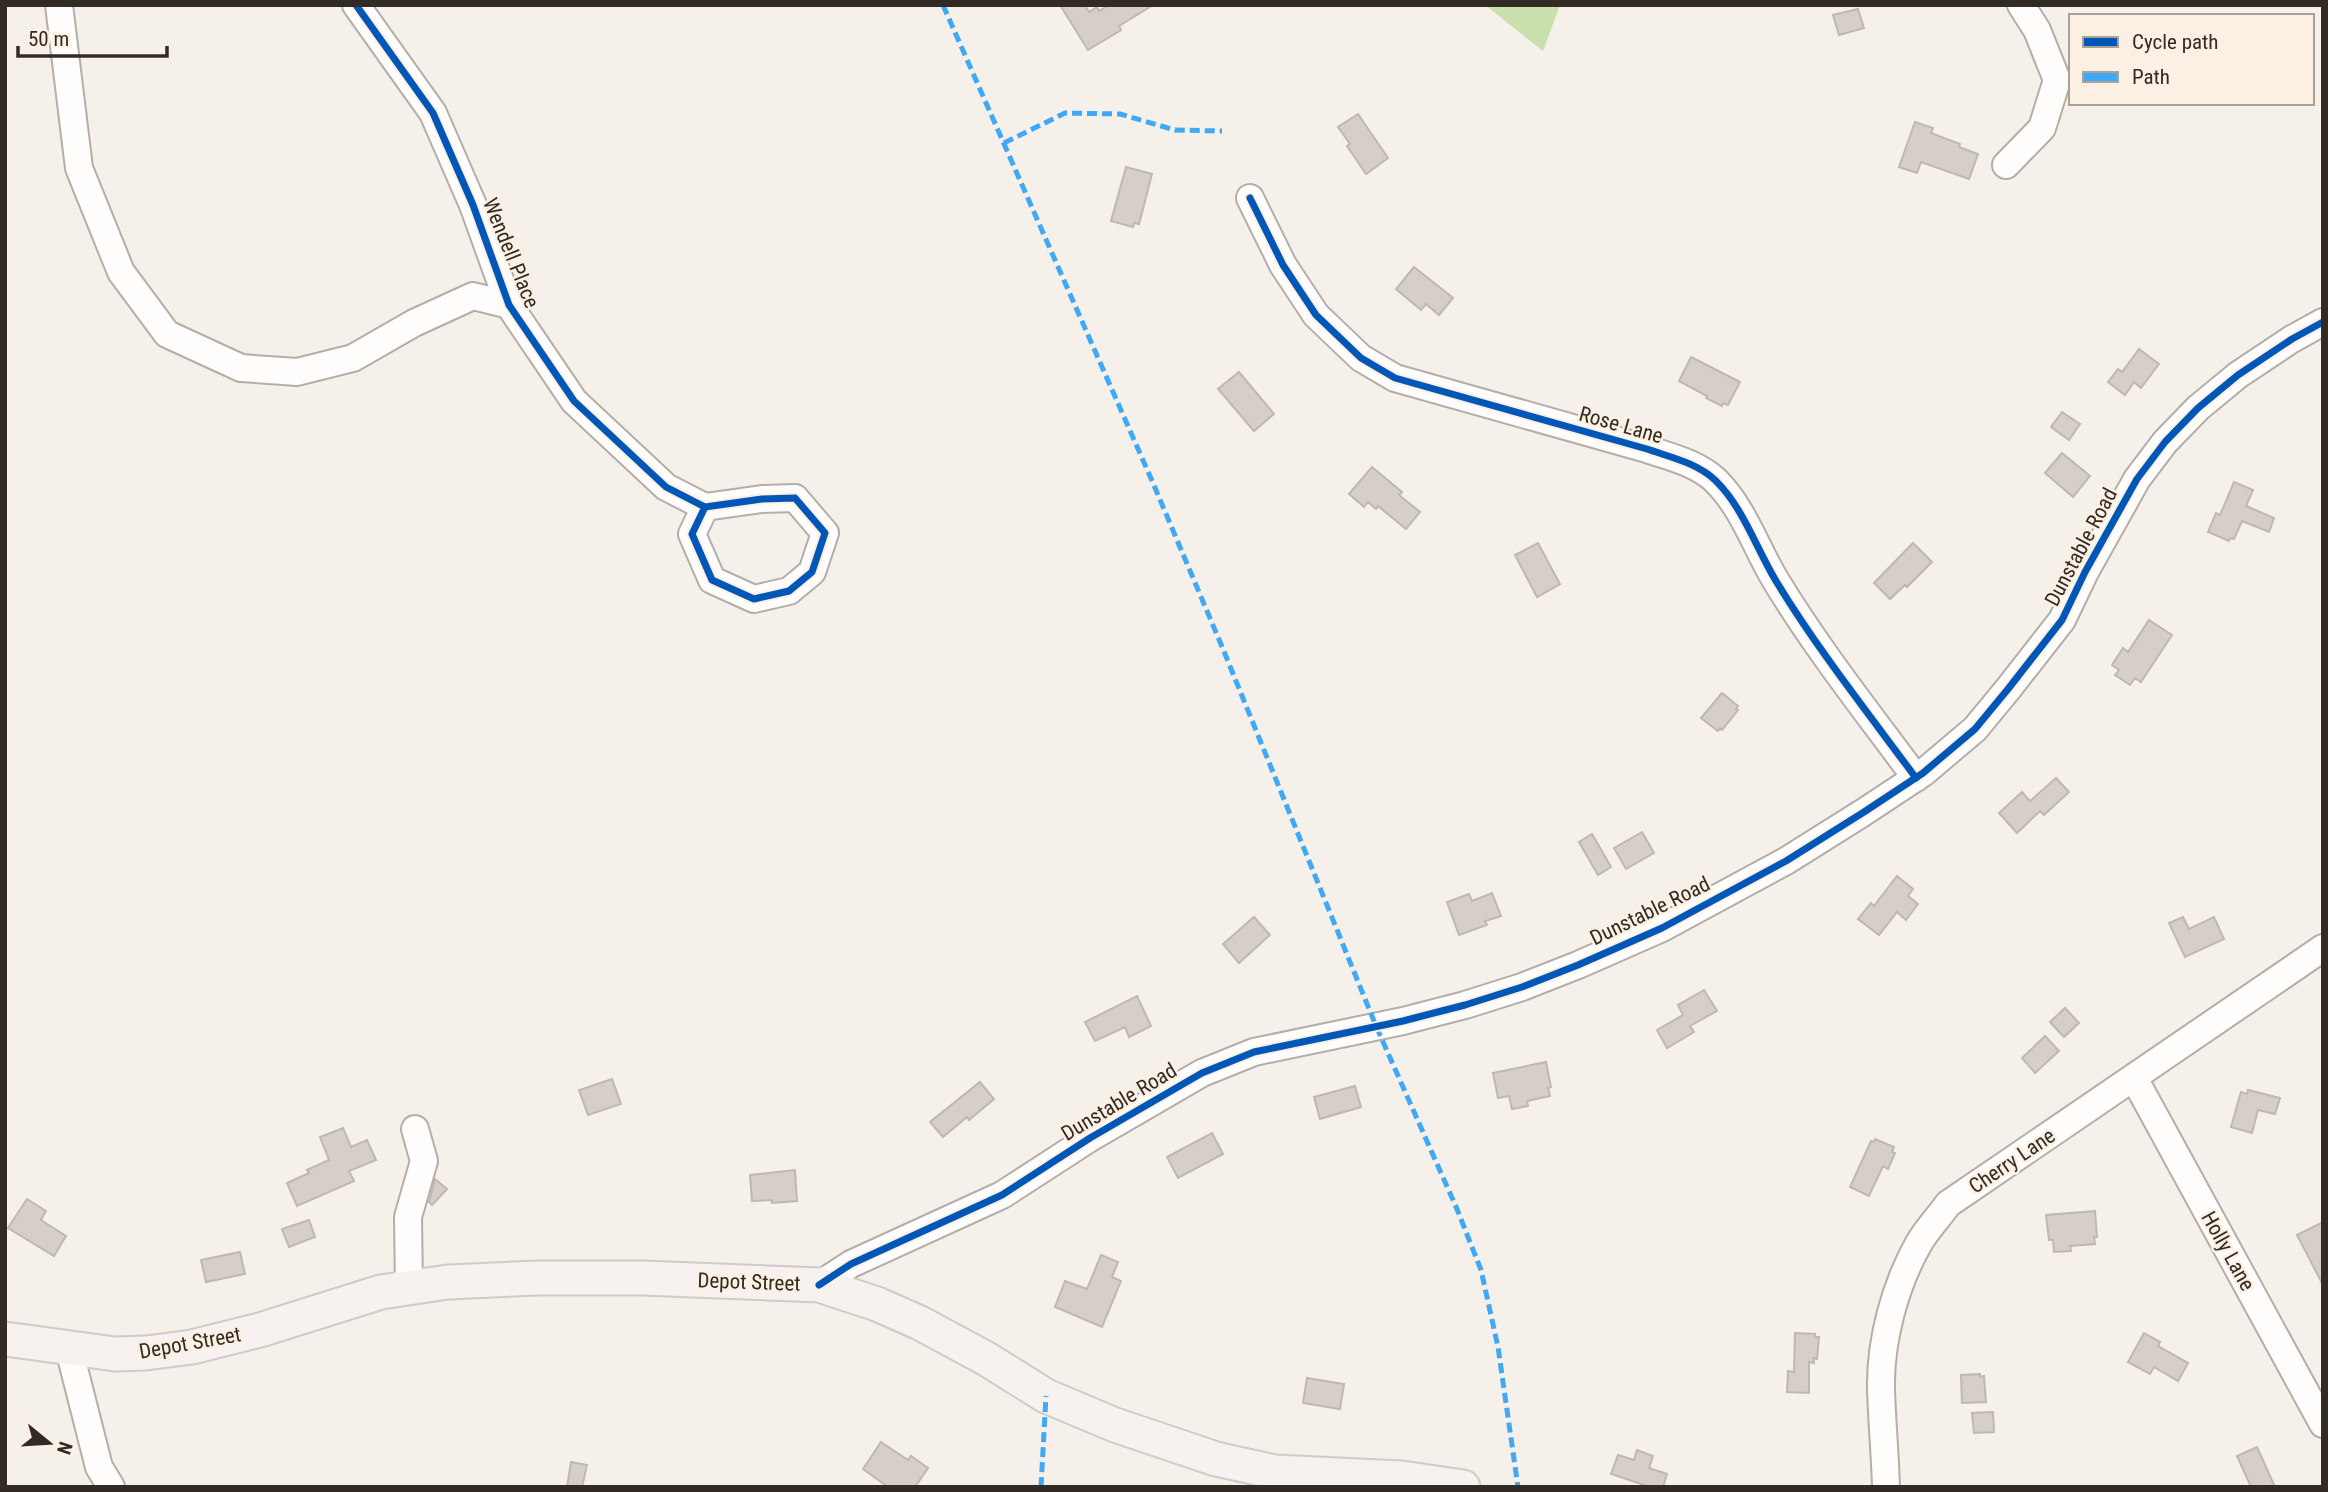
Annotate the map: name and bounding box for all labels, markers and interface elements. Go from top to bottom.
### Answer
scale bar [18,14,166,58]
legend [2069,14,2314,105]
text: 50 m [28,27,69,51]
text: Cycle path [2132,30,2218,54]
text: Path [2132,65,2170,89]
street label: Wendell Place [478,195,544,312]
street label: Rose Lane [1576,402,1666,448]
street label: Dunstable Road [2040,484,2122,610]
street label: Dunstable Road [1586,872,1714,950]
street label: Dunstable Road [1057,1058,1181,1146]
street label: Cherry Lane [1964,1123,2060,1198]
street label: Holly Lane [2196,1207,2260,1295]
street label: Depot Street [697,1268,801,1296]
street label: Depot Street [137,1322,243,1364]
north arrow [14,1408,84,1478]
text: N [52,1439,77,1457]

